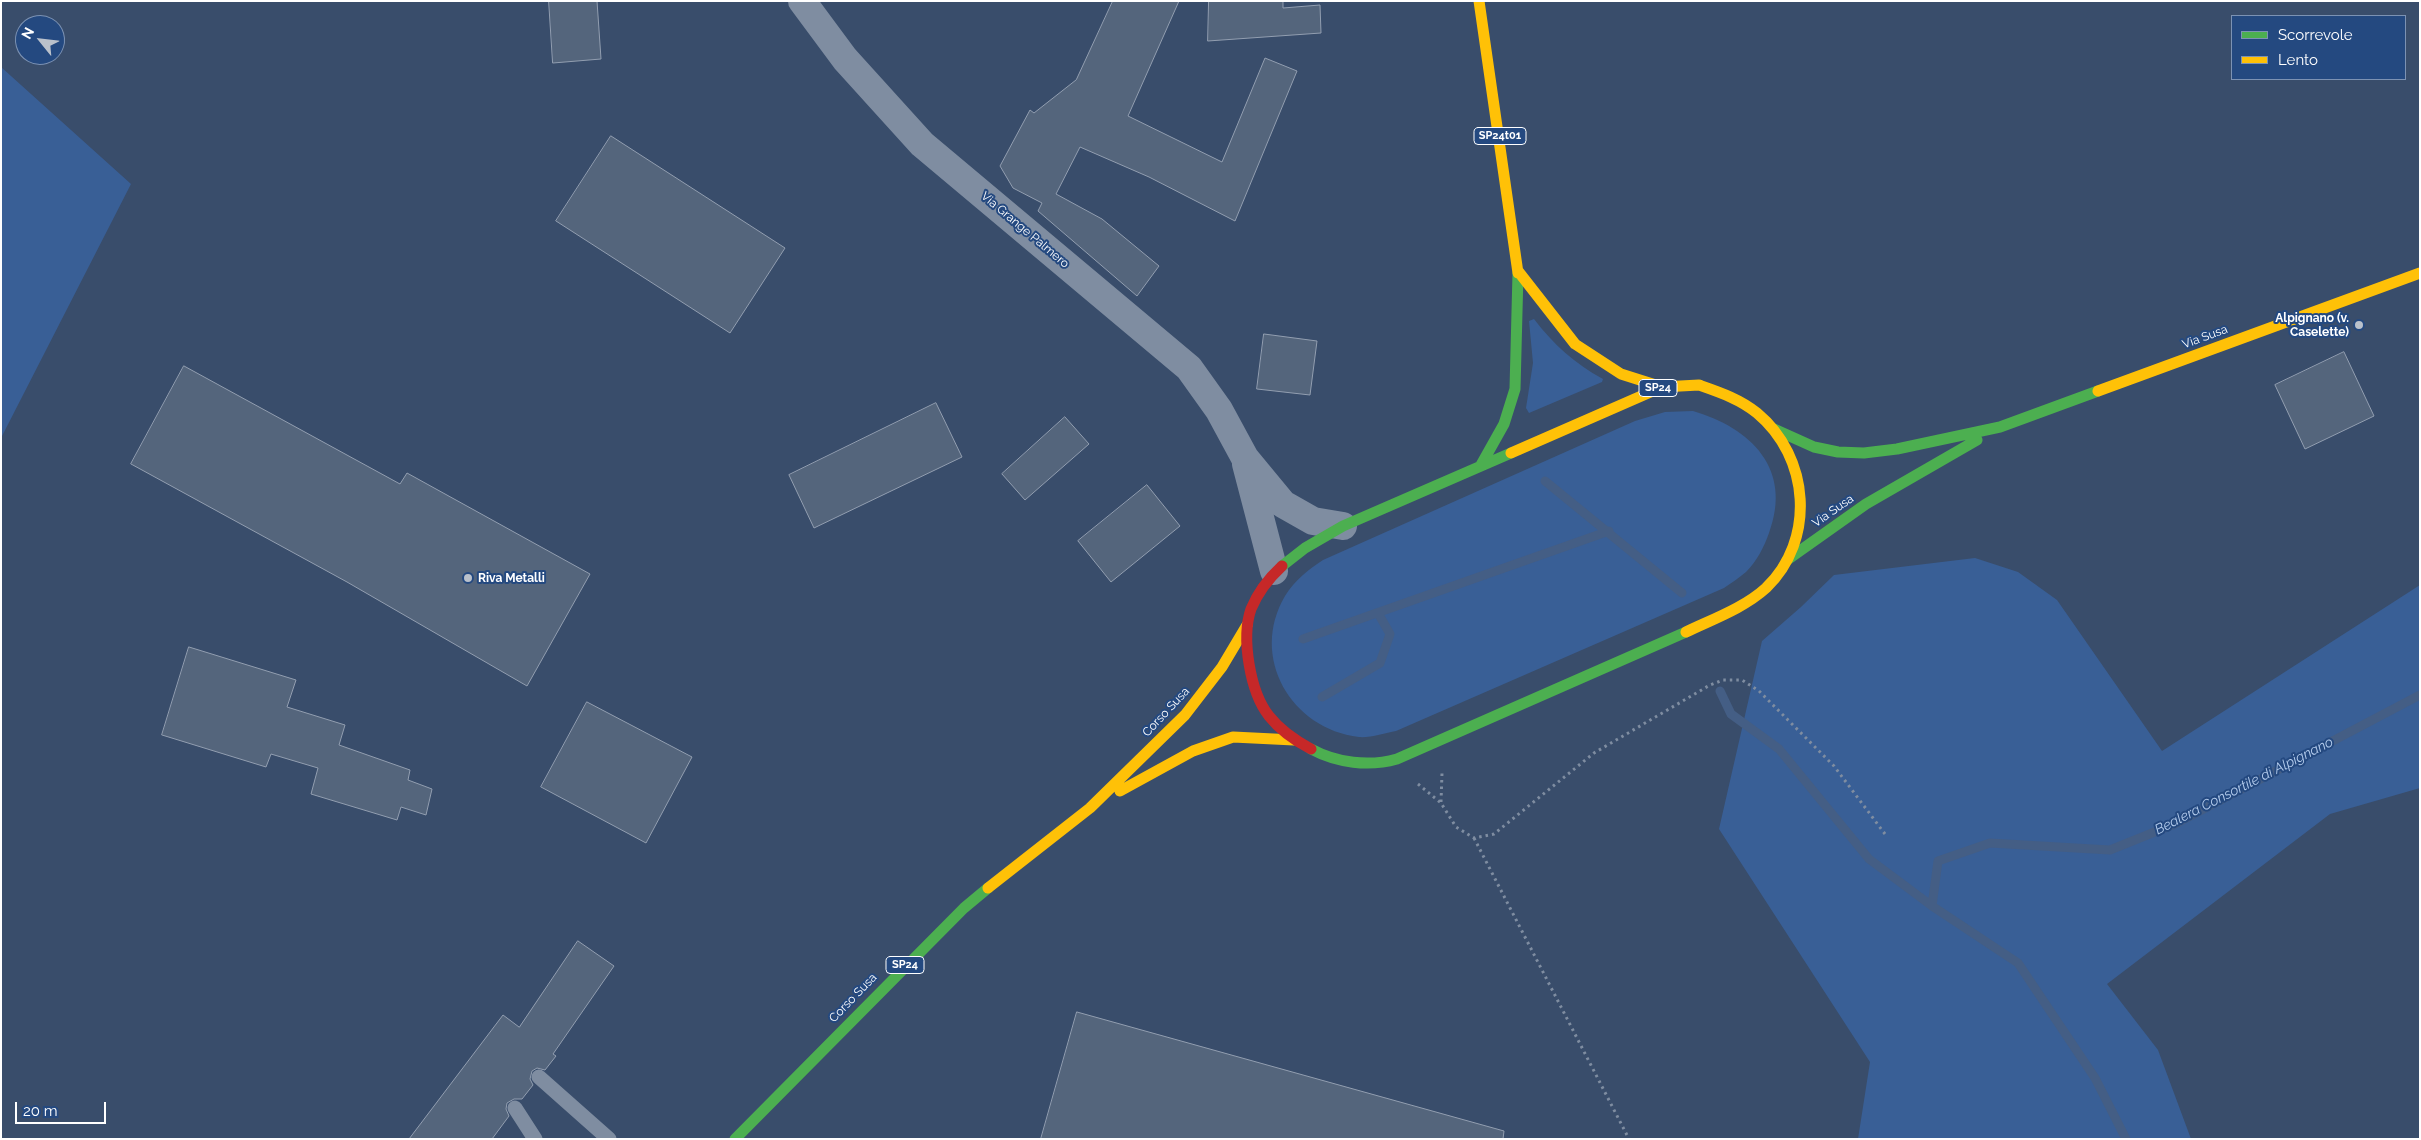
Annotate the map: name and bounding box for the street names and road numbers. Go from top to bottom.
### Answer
road number: SP24t01 [1474,128,1526,144]
street label: Via Grange Palmero [978,189,1072,271]
street label: Via Susa [2180,322,2230,352]
road number: SP24 [1639,379,1677,396]
street label: Via Susa [1810,492,1856,530]
street label: Corso Susa [1139,684,1193,740]
road number: SP24 [886,956,924,974]
street label: Corso Susa [826,971,880,1025]

